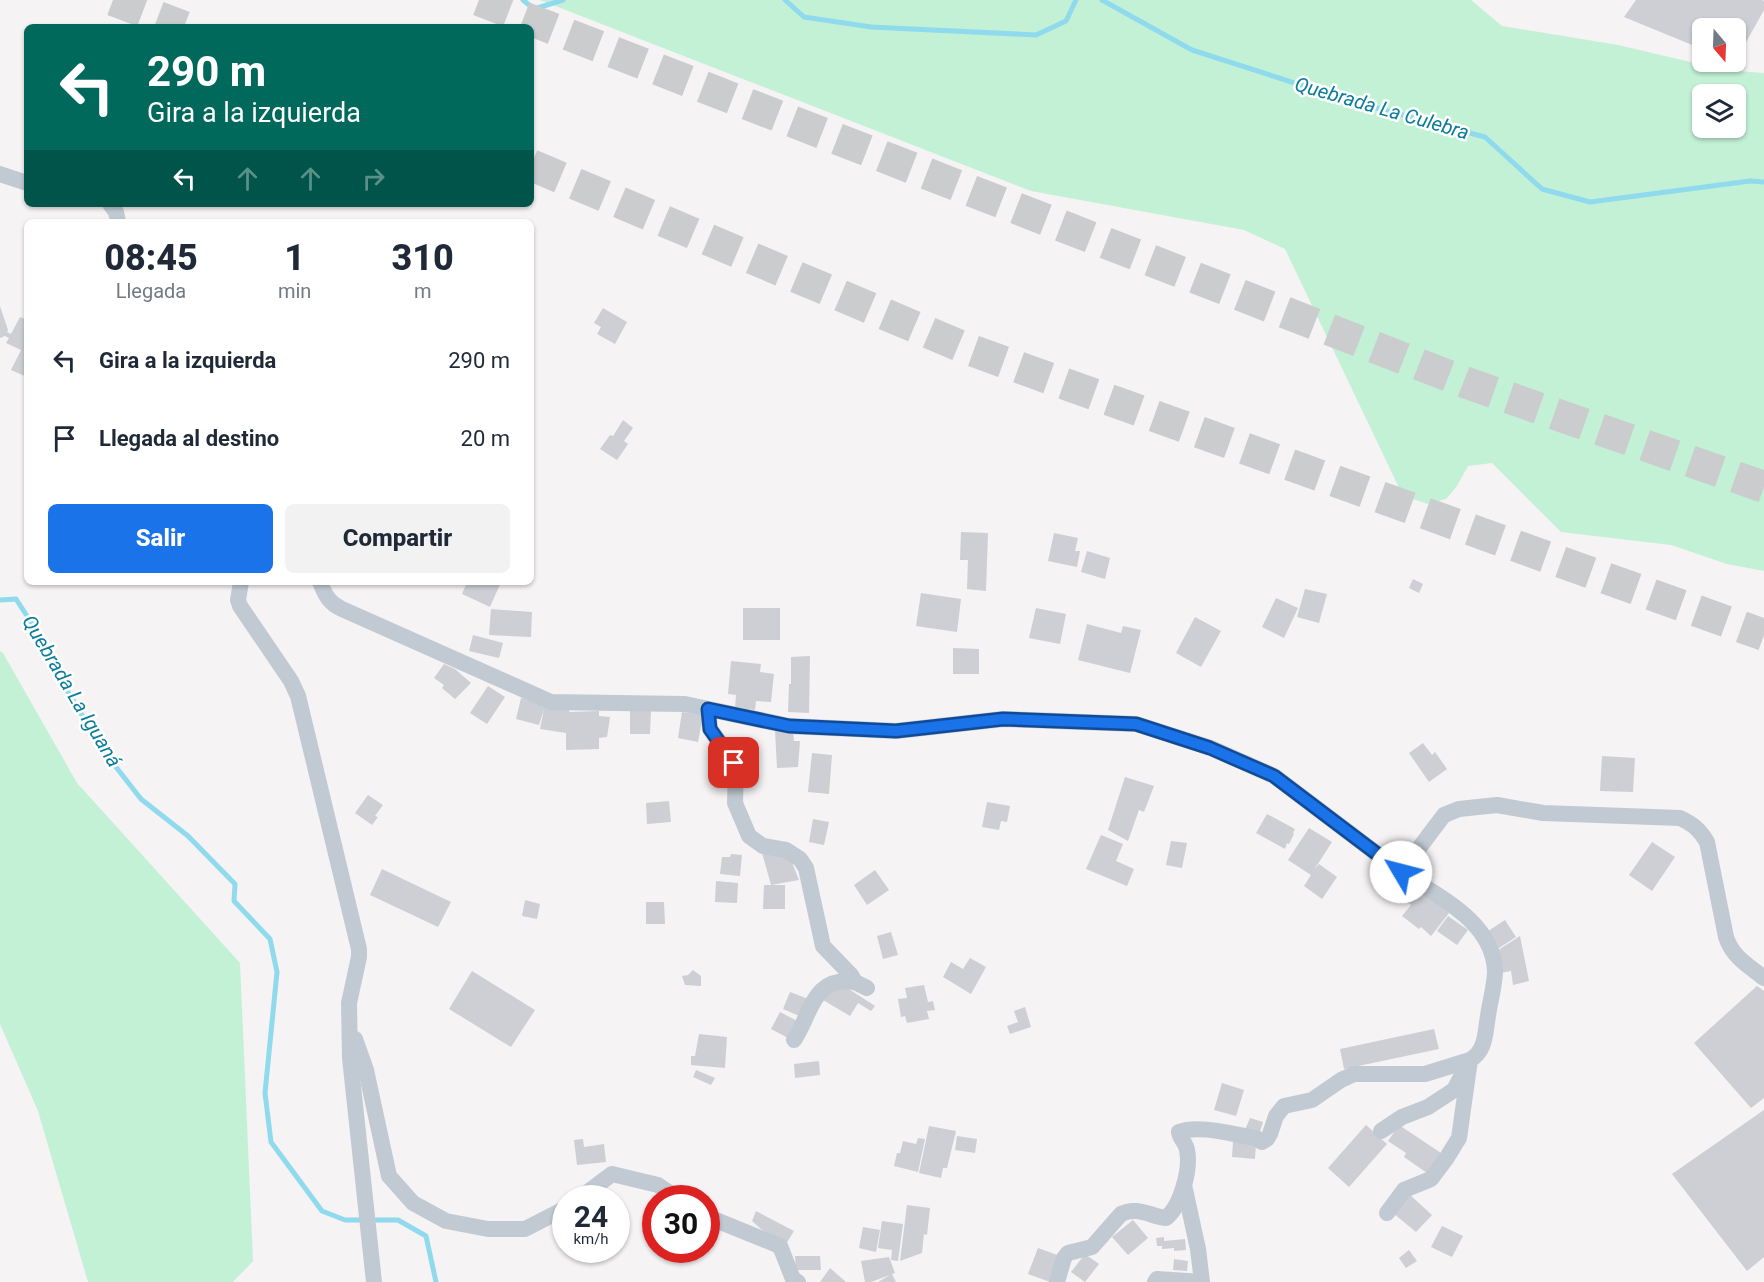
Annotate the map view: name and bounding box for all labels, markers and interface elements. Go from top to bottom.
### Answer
north arrow [1692,18,1746,72]
map controls [1692,18,1746,138]
text: 290 m [147,47,266,96]
icon: left [48,48,126,126]
water label: Quebrada La Culebra [1292,72,1472,144]
button: layers [1692,84,1746,138]
text: Gira a la izquierda [147,97,361,129]
icon: left [168,162,201,195]
icon: ahead [231,162,264,195]
icon: ahead [294,162,327,195]
icon: right [357,162,390,195]
text: 08:45 [104,237,198,279]
text: 1 [284,237,305,279]
text: 310 [392,237,454,279]
text: Llegada [116,279,186,303]
text: min [278,279,311,303]
text: m [414,279,431,303]
icon: left [48,344,81,377]
text: Gira a la izquierda [99,348,276,373]
text: 290 m [448,348,510,373]
icon: arrive [48,422,81,455]
text: Llegada al destino [99,426,279,451]
text: 20 m [461,426,510,451]
button: Salir [48,504,273,573]
button: Compartir [285,504,510,573]
water label: Quebrada La Iguaná [17,611,127,772]
pin [708,737,759,788]
icon: arrive [717,746,750,779]
position arrow [1369,840,1433,904]
speed limit sign: 30 [642,1185,720,1263]
text: 24 [574,1199,608,1234]
text: km/h [573,1230,609,1248]

